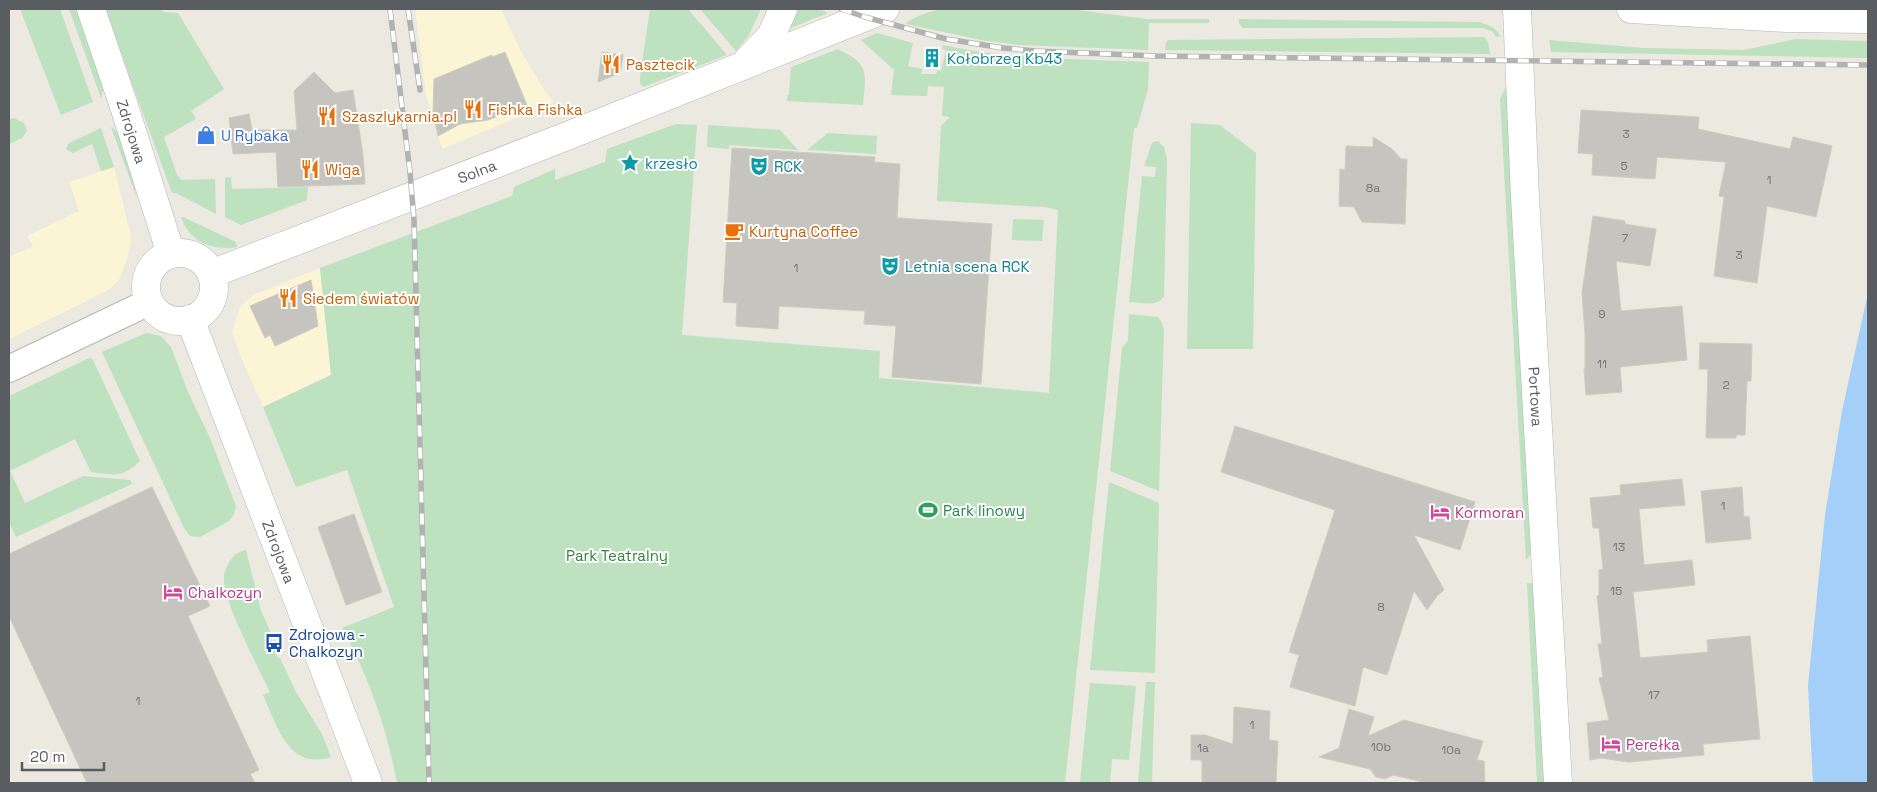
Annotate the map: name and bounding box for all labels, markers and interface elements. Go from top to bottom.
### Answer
building icon: Kołobrzeg Kb43 [921,47,943,69]
place label: Kołobrzeg Kb43 [947,49,1062,68]
restaurant icon: Pasztecik [600,53,622,75]
place label: Pasztecik [626,55,695,74]
street label: Zdrojowa [113,97,151,166]
restaurant icon: Fishka Fishka [462,98,484,120]
place label: Fishka Fishka [488,100,583,119]
restaurant icon: Szaszlykarnia.pl [316,105,338,127]
place label: Szaszlykarnia.pl [342,107,457,126]
shop icon: U Rybaka [195,124,217,146]
place label: U Rybaka [221,126,289,145]
house number: 3 [1622,126,1630,142]
place icon: krzesło [619,152,641,174]
place label: krzesło [645,154,698,173]
street label: Solna [455,155,499,187]
theatre icon: RCK [748,155,770,177]
place label: RCK [774,157,802,176]
restaurant icon: Wiga [299,158,321,180]
house number: 5 [1620,158,1628,174]
place label: Wiga [325,160,360,179]
house number: 1 [1766,172,1772,188]
house number: 8a [1366,180,1380,196]
cafe icon: Kurtyna Coffee [723,220,745,242]
place label: Kurtyna Coffee [749,222,858,241]
house number: 7 [1622,230,1629,246]
house number: 3 [1735,247,1743,263]
theatre icon: Letnia scena RCK [879,255,901,277]
place label: Letnia scena RCK [905,257,1030,276]
house number: 1 [793,260,799,276]
restaurant icon: Siedem światów [277,287,299,309]
place label: Siedem światów [303,289,419,308]
house number: 9 [1598,306,1606,322]
house number: 11 [1597,356,1607,372]
street label: Portowa [1525,366,1547,427]
house number: 2 [1722,377,1730,393]
house number: 1 [1720,498,1726,514]
sports icon: Park linowy [917,499,939,521]
place label: Park linowy [943,501,1025,520]
hotel icon: Kormoran [1429,501,1451,523]
place label: Kormoran [1455,503,1524,522]
street label: Zdrojowa [258,517,300,586]
house number: 13 [1613,539,1625,555]
park label: Park Teatralny [566,546,668,565]
hotel icon: Chalkozyn [162,581,184,603]
place label: Chalkozyn [188,583,262,602]
house number: 15 [1610,583,1622,599]
house number: 8 [1377,599,1385,615]
place label: Zdrojowa - Chalkozyn [289,625,365,661]
bus stop icon: Zdrojowa - Chalkozyn [263,632,285,654]
house number: 17 [1648,687,1660,703]
house number: 1 [135,693,141,709]
house number: 1 [1249,717,1255,733]
hotel icon: Perełka [1600,733,1622,755]
place label: Perełka [1626,735,1680,754]
house number: 10b [1371,739,1391,755]
scale bar [22,740,105,772]
house number: 1a [1197,740,1209,756]
house number: 10a [1441,742,1461,758]
text: 20 m [30,747,65,766]

